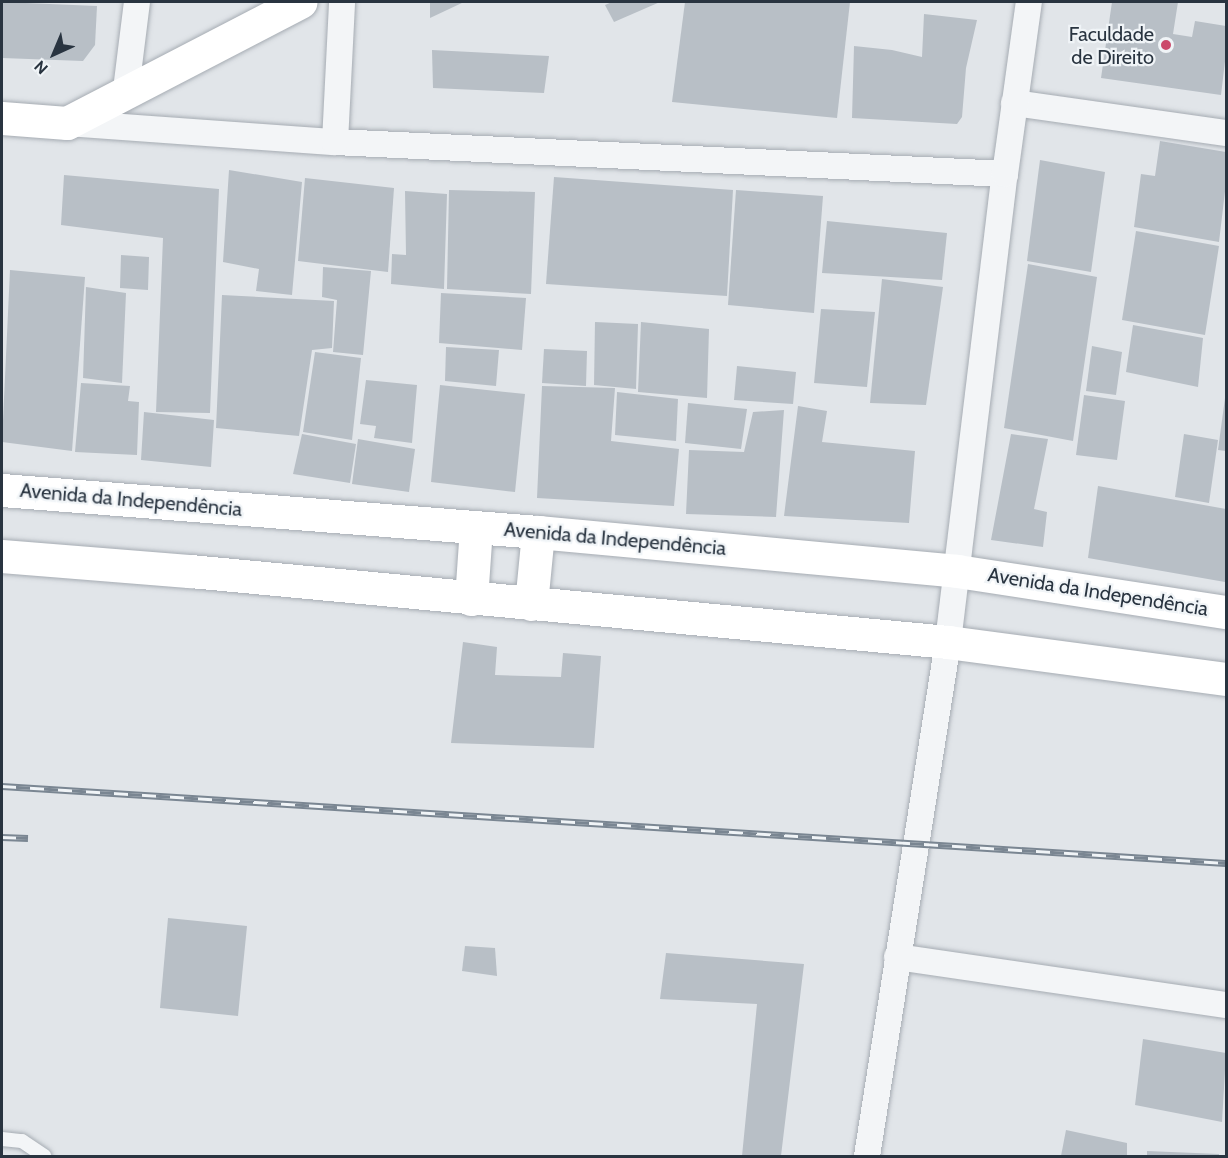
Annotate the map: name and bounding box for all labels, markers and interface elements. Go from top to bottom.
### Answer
place label: Faculdade de Direito [1069,22,1154,69]
north arrow [24,24,84,84]
marker: Faculdade de Direito [1159,38,1173,52]
text: N [30,57,52,78]
street label: Avenida da Independência [19,478,243,522]
street label: Avenida da Independência [503,517,727,561]
street label: Avenida da Independência [986,563,1210,621]

